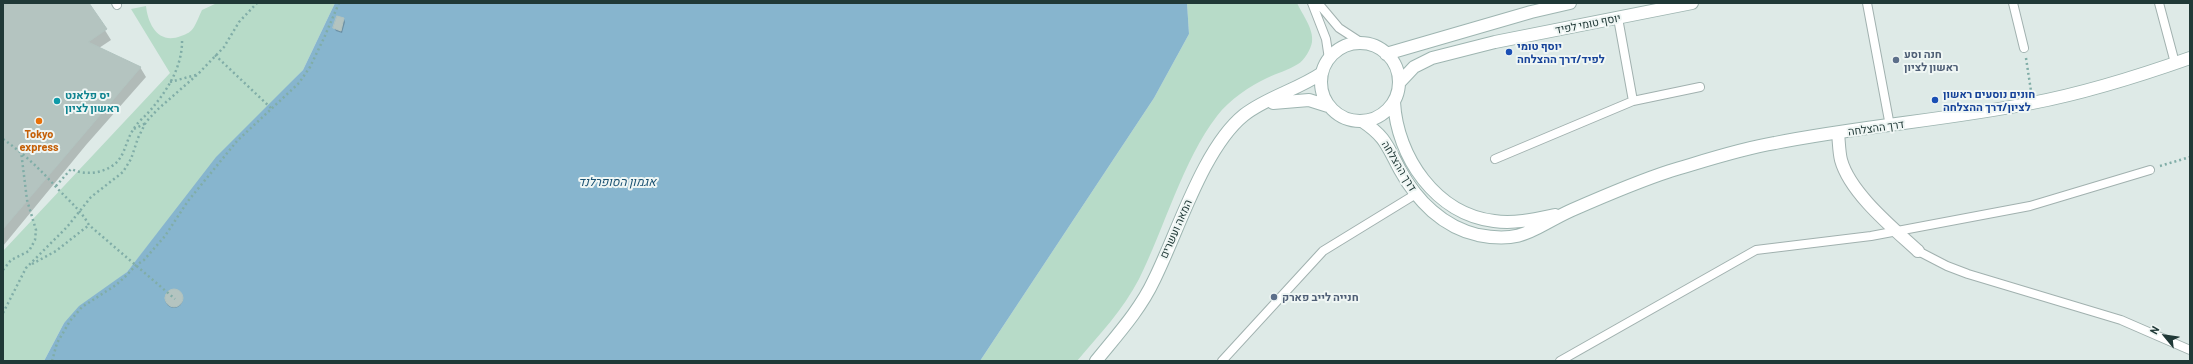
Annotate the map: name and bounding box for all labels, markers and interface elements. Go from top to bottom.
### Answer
street label: יוסף טומי לפיד [1554,11,1622,37]
place label: יוסף טומי לפיד/דרך ההצלחה [1517,39,1605,65]
marker: יוסף טומי לפיד/דרך ההצלחה [1504,47,1514,57]
place label: חנה וסע ראשון לציון [1904,47,1959,73]
marker: חנה וסע ראשון לציון [1891,55,1901,65]
place label: חונים נוסעים ראשון לציון/דרך ההצלחה [1943,87,2035,113]
place label: יס פלאנט ראשון לציון [65,88,120,114]
marker: חונים נוסעים ראשון לציון/דרך ההצלחה [1930,95,1940,105]
marker: יס פלאנט ראשון לציון [52,96,62,106]
marker: Tokyo express [34,116,44,126]
street label: דרך ההצלחה [1847,118,1905,138]
place label: Tokyo express [20,127,58,153]
street label: דרך ההצלחה [1379,138,1419,194]
water label: אגמון הסופרלנד [578,175,656,189]
street label: המאה ועשרים [1157,197,1195,261]
place label: חנייה לייב פארק [1282,290,1359,304]
marker: חנייה לייב פארק [1269,292,1279,302]
north arrow [2145,316,2185,356]
text: N [2147,324,2162,336]

